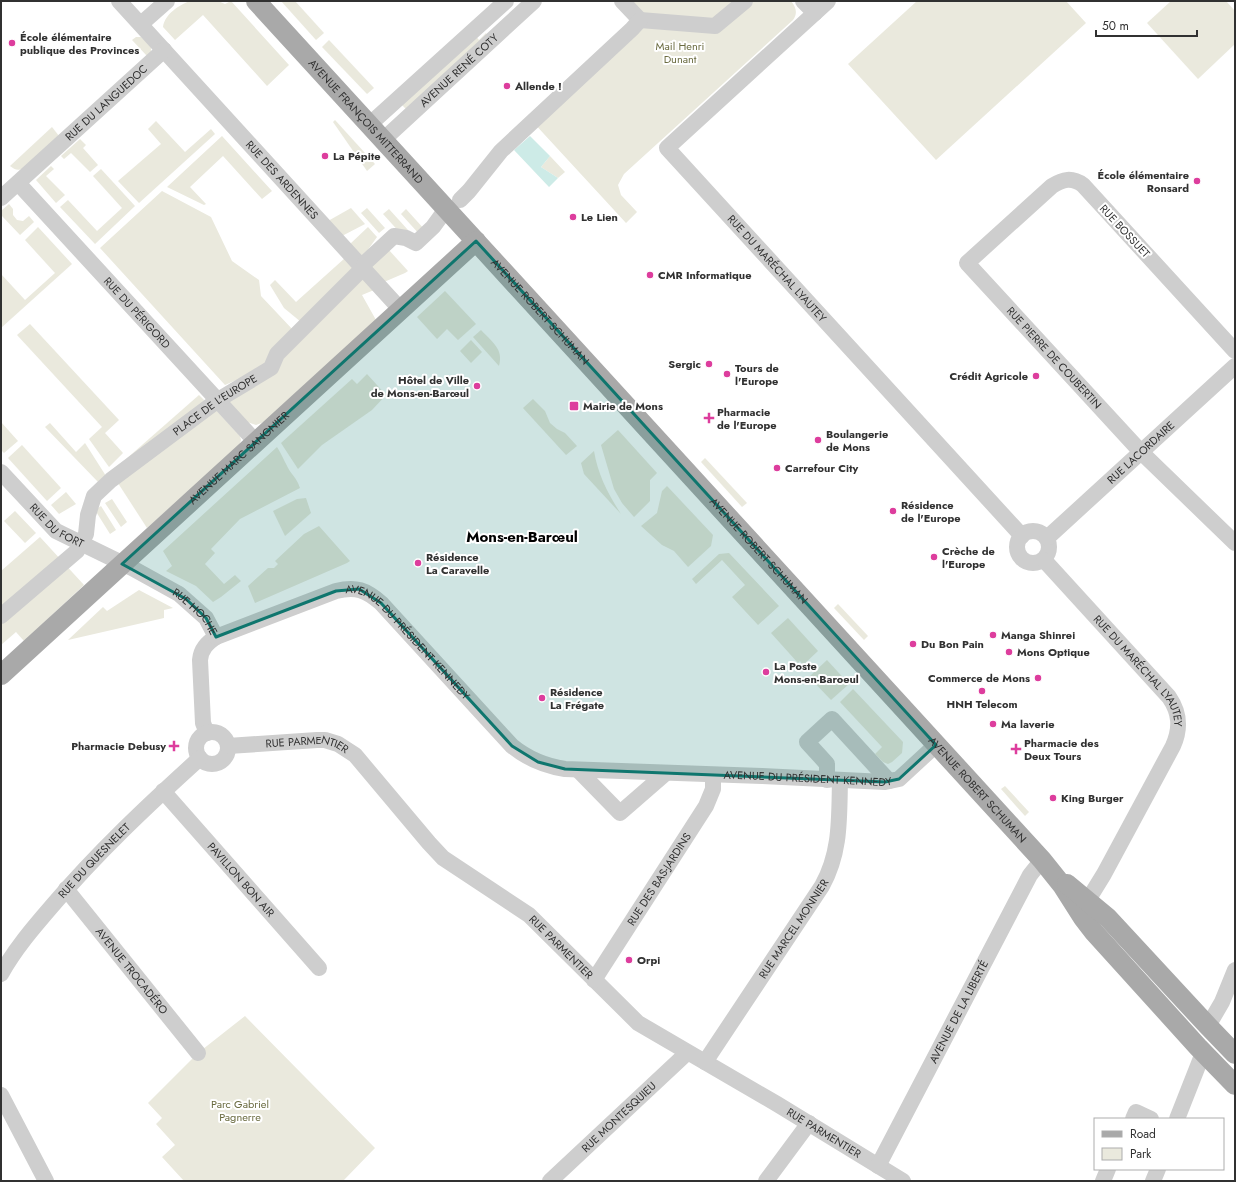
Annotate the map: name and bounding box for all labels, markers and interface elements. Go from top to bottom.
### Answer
scale bar [1096,12,1197,38]
text: 50 m [1102,17,1129,35]
place label: École élémentaire publique des Provinces [20,29,139,58]
street label: AVENUE RENÉ COTY [416,29,502,111]
marker: École élémentaire publique des Provinces [7,38,17,48]
park label: Mail Henri Dunant [656,38,705,67]
street label: AVENUE FRANÇOIS MITTERRAND [305,55,428,188]
street label: RUE DU LANGUEDOC [61,61,151,144]
place label: Allende ! [514,78,562,94]
marker: Allende ! [502,81,512,91]
street label: RUE DES ARDENNES [242,137,322,223]
place label: La Pépite [333,148,381,164]
marker: La Pépite [320,151,330,161]
place label: École élémentaire Ronsard [1098,167,1189,196]
marker: École élémentaire Ronsard [1192,176,1202,186]
street label: RUE BOSSUET [1096,201,1154,261]
place label: Le Lien [581,209,618,225]
street label: RUE DU MARÉCHAL LYAUTEY [724,211,831,326]
marker: Le Lien [568,212,578,222]
street label: AVENUE ROBERT SCHUMAN [487,255,593,368]
place label: CMR Informatique [658,267,751,283]
marker: CMR Informatique [645,270,655,280]
street label: RUE DU PÉRIGORD [100,273,174,352]
street label: RUE PIERRE DE COUBERTIN [1003,303,1105,412]
place label: Sergic [668,356,701,372]
marker: Sergic [704,359,714,369]
place label: Tours de l'Europe [735,360,779,389]
place label: Crédit Agricole [949,368,1028,384]
marker: Tours de l'Europe [722,369,732,379]
street label: PLACE DE L'EUROPE [169,370,260,439]
marker: Crédit Agricole [1031,371,1041,381]
place label: Hôtel de Ville de Mons-en-Barœul [371,372,469,401]
marker: Hôtel de Ville de Mons-en-Barœul [472,381,482,391]
place label: Mairie de Mons [583,398,663,414]
marker: Mairie de Mons [568,400,580,412]
place label: Pharmacie de l'Europe [717,404,777,433]
street label: AVENUE MARC SANGNIER [185,407,293,508]
marker: Pharmacie de l'Europe [704,413,714,423]
street label: RUE LACORDAIRE [1103,417,1178,487]
place label: Boulangerie de Mons [826,426,888,455]
marker: Boulangerie de Mons [813,435,823,445]
place label: Carrefour City [785,460,858,476]
marker: Carrefour City [772,463,782,473]
street label: AVENUE ROBERT SCHUMAN [706,494,812,607]
place label: Résidence de l'Europe [901,497,961,526]
street label: RUE DU FORT [26,500,87,551]
marker: Résidence de l'Europe [888,506,898,516]
district label: Mons-en-Barœul [466,526,578,548]
place label: Crèche de l'Europe [942,543,995,572]
place label: Résidence La Caravelle [426,549,489,578]
marker: Crèche de l'Europe [929,552,939,562]
marker: Résidence La Caravelle [413,558,423,568]
street label: AVENUE DU PRÉSIDENT KENNEDY [345,581,474,704]
street label: RUE HOCHE [170,584,222,638]
street label: RUE DU MARÉCHAL LYAUTEY [1090,611,1186,728]
place label: Manga Shinrei [1001,627,1075,643]
marker: Manga Shinrei [988,630,998,640]
place label: Du Bon Pain [921,636,984,652]
marker: Du Bon Pain [908,639,918,649]
place label: Mons Optique [1017,644,1090,660]
marker: Mons Optique [1004,647,1014,657]
place label: La Poste Mons-en-Baroeul [774,658,859,687]
marker: La Poste Mons-en-Baroeul [761,667,771,677]
place label: Commerce de Mons [928,670,1030,686]
marker: Commerce de Mons [1033,673,1043,683]
place label: Résidence La Frégate [550,684,604,713]
marker: HNH Telecom [977,686,987,696]
marker: Résidence La Frégate [537,693,547,703]
place label: HNH Telecom [947,696,1017,712]
place label: Ma laverie [1001,716,1055,732]
marker: Ma laverie [988,719,998,729]
street label: RUE PARMENTIER [265,731,353,757]
street label: AVENUE ROBERT SCHUMAN [925,733,1030,846]
place label: Pharmacie des Deux Tours [1024,735,1099,764]
place label: Pharmacie Debusy [71,738,166,754]
marker: Pharmacie Debusy [169,741,179,751]
marker: Pharmacie des Deux Tours [1011,744,1021,754]
street label: AVENUE DU PRÉSIDENT KENNEDY [723,767,894,790]
place label: King Burger [1061,790,1124,806]
marker: King Burger [1048,793,1058,803]
street label: RUE DU QUESNELET [54,819,134,902]
street label: RUE DES BAS-JARDINS [623,829,695,929]
street label: PAVILLON BON AIR [204,839,279,921]
street label: RUE MARCEL MONNIER [755,875,833,982]
street label: RUE PARMENTIER [525,911,597,983]
street label: AVENUE TROCADÉRO [92,924,172,1018]
place label: Orpi [637,952,660,968]
marker: Orpi [624,955,634,965]
street label: AVENUE DE LA LIBERTÉ [925,957,992,1066]
street label: RUE MONTESQUIEU [578,1078,660,1156]
park label: Parc Gabriel Pagnerre [211,1096,269,1125]
street label: RUE PARMENTIER [784,1104,865,1162]
legend [1094,1118,1224,1170]
text: Road [1130,1125,1156,1143]
text: Park [1130,1145,1152,1163]

